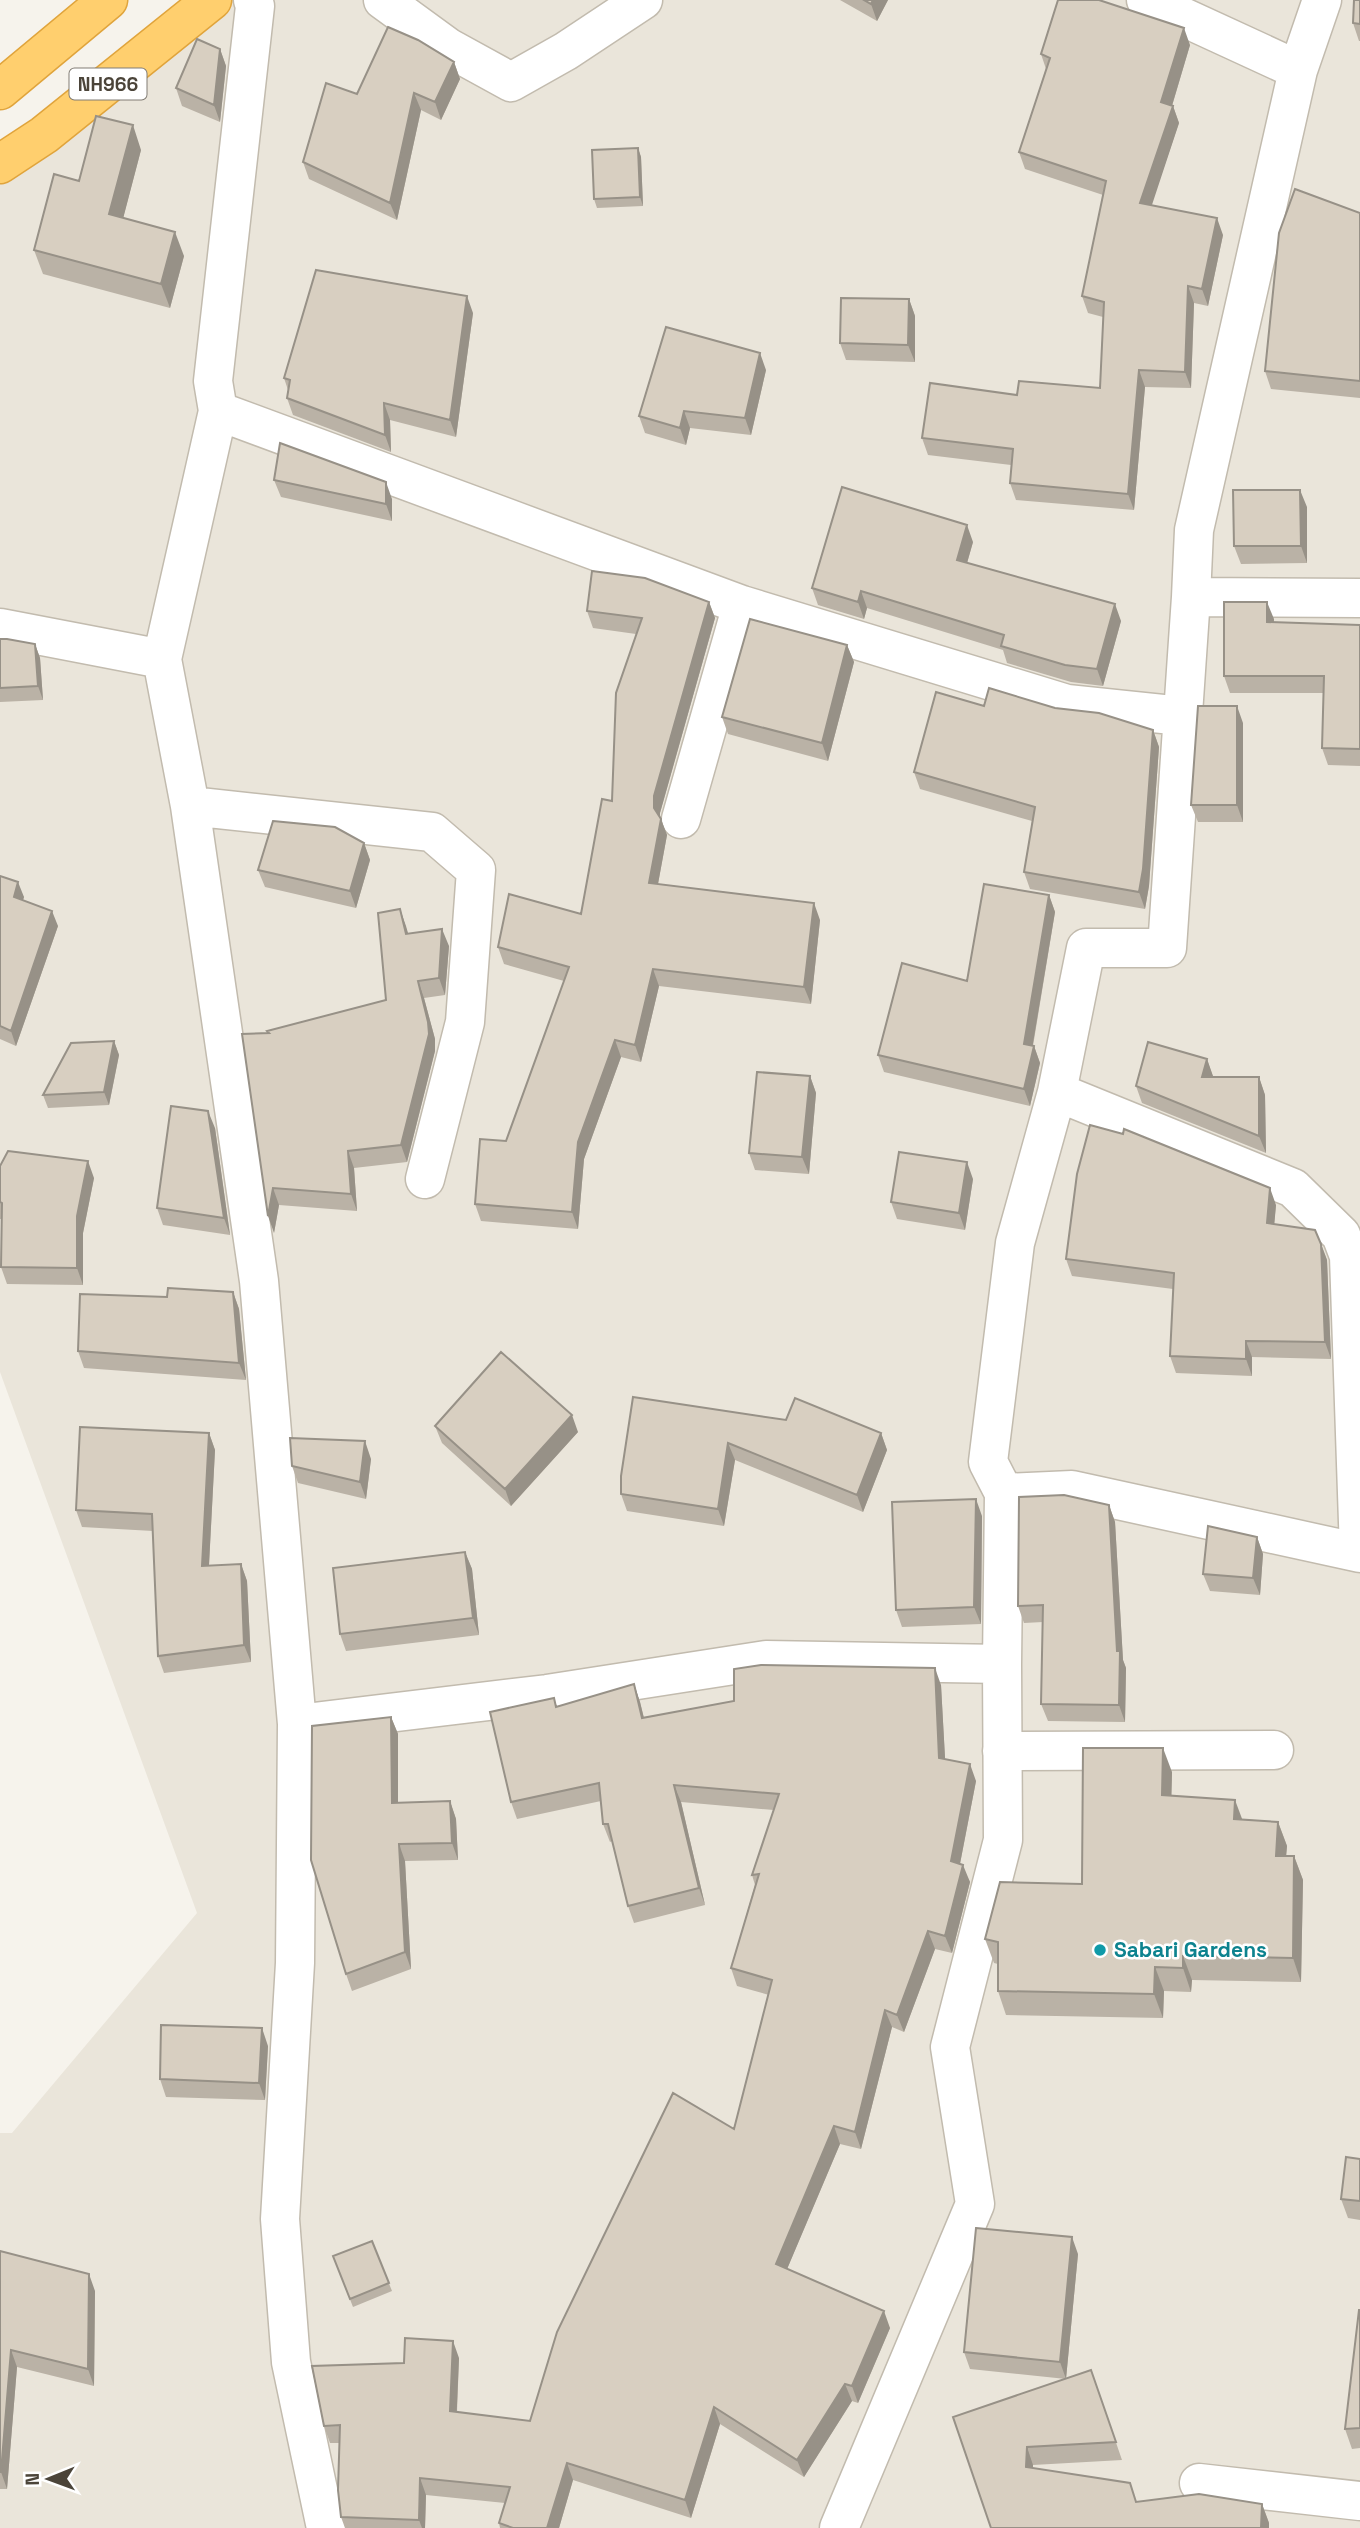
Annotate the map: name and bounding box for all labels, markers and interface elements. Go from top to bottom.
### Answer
road number: NH966 [70,68,146,100]
place label: Sabari Gardens [1114,1936,1267,1963]
marker: Sabari Gardens [1092,1942,1108,1958]
north arrow [14,2444,84,2514]
text: N [20,2473,45,2486]

